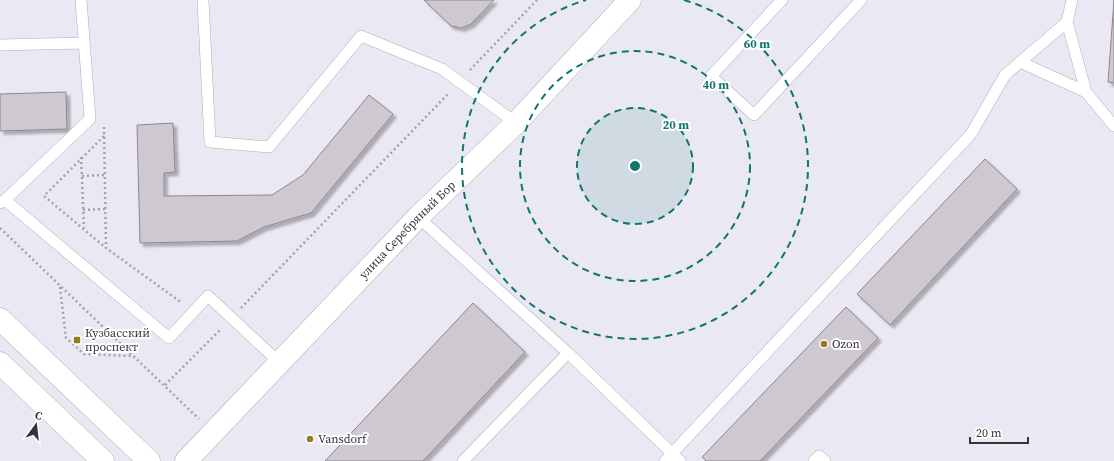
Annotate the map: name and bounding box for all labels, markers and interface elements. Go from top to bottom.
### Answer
text: 60 m [744,36,770,52]
text: 40 m [703,77,729,93]
text: 20 m [663,117,689,133]
centre of rings [628,159,642,173]
street label: улица Серебряный Бор [355,177,459,282]
place label: Кузбасский проспект [85,325,150,355]
marker: Кузбасский проспект [72,335,82,345]
place label: Ozon [832,336,860,352]
marker: Ozon [819,339,829,349]
north arrow [16,405,56,445]
text: С [33,408,44,424]
scale bar [970,419,1028,445]
text: 20 m [976,425,1002,441]
place label: Vansdorf [318,431,368,447]
marker: Vansdorf [305,434,315,444]

